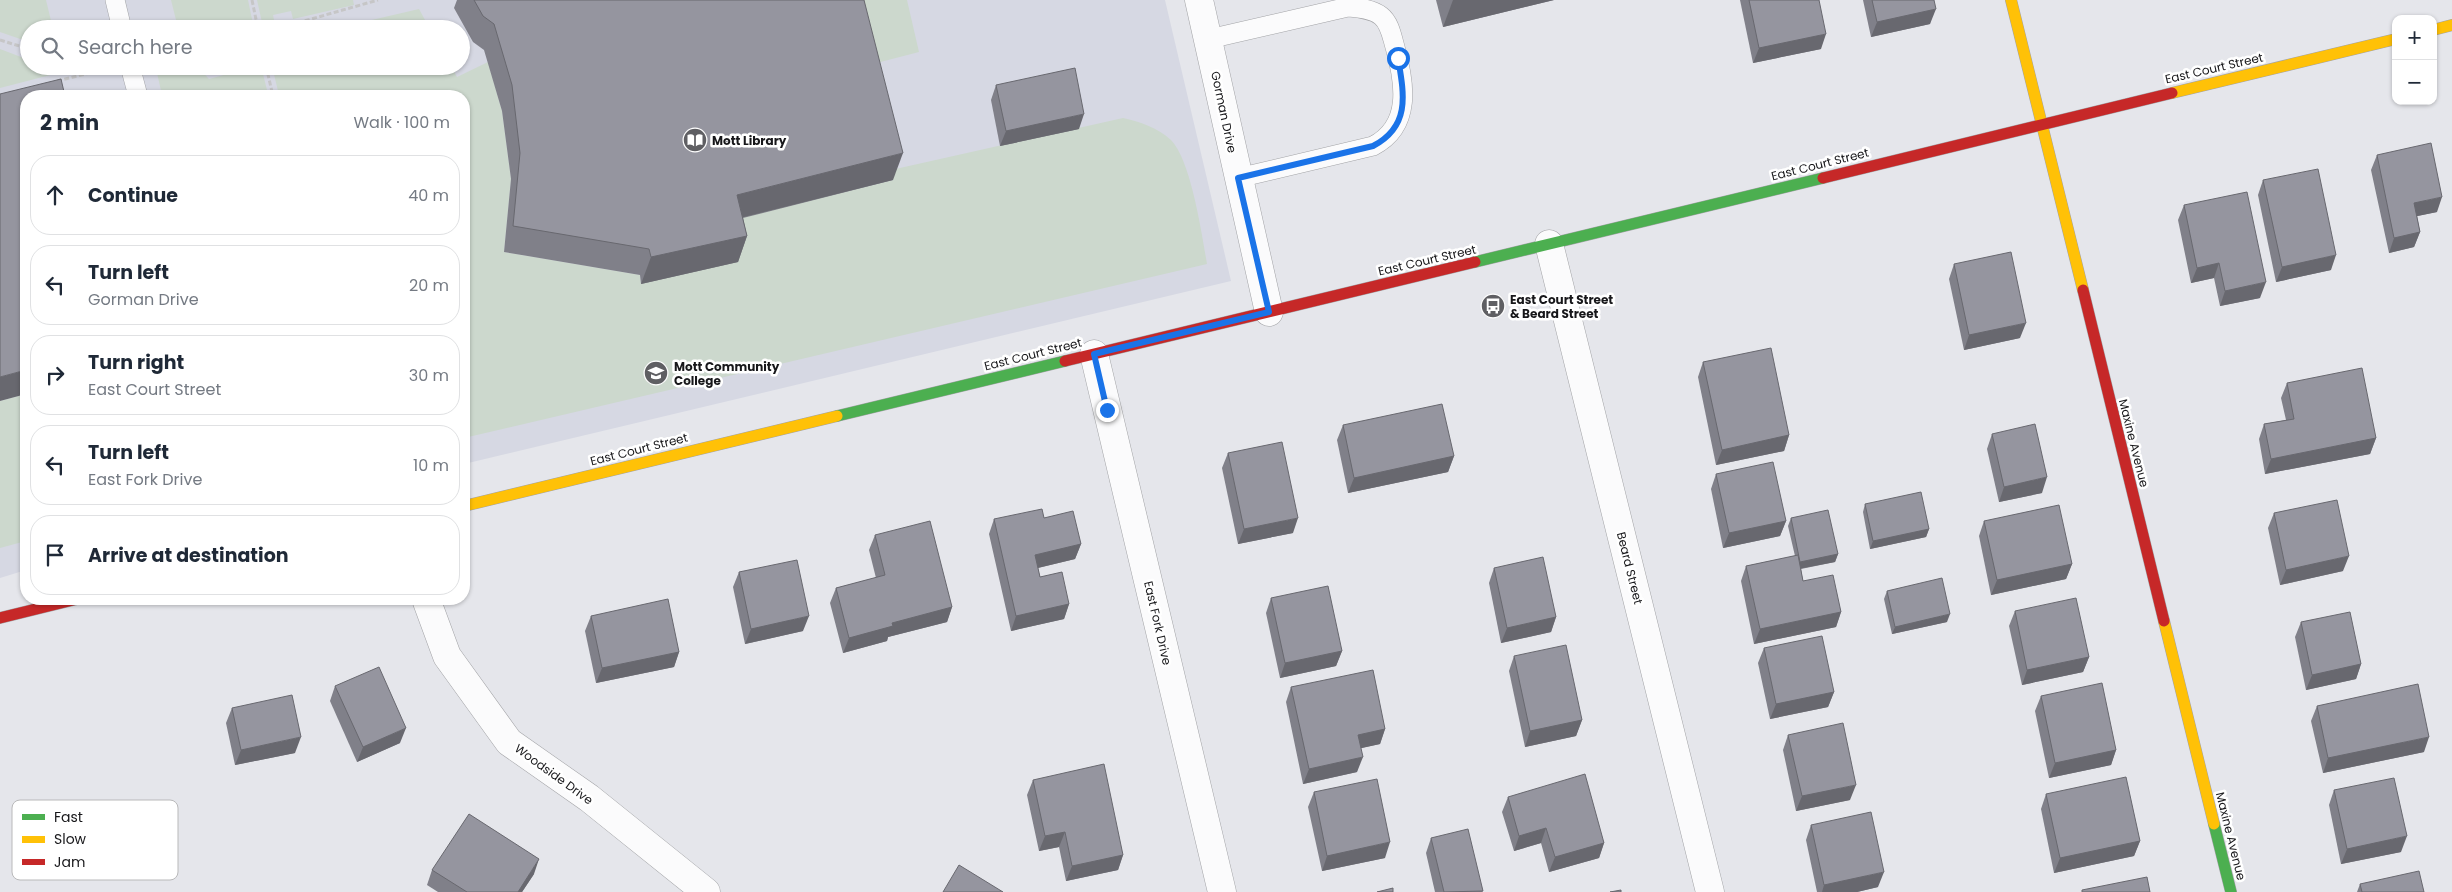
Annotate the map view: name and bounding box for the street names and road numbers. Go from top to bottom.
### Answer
street label: East Court Street [2163,48,2265,88]
street label: Gorman Drive [1207,70,1241,154]
street label: East Court Street [1769,144,1871,184]
street label: East Court Street [1376,240,1478,280]
street label: East Court Street [982,334,1084,374]
street label: Maxine Avenue [2115,397,2153,489]
street label: East Court Street [588,429,690,469]
street label: Beard Street [1613,530,1647,606]
street label: East Fork Drive [1140,579,1176,667]
street label: Woodside Drive [511,740,597,808]
street label: Maxine Avenue [2212,790,2250,882]

